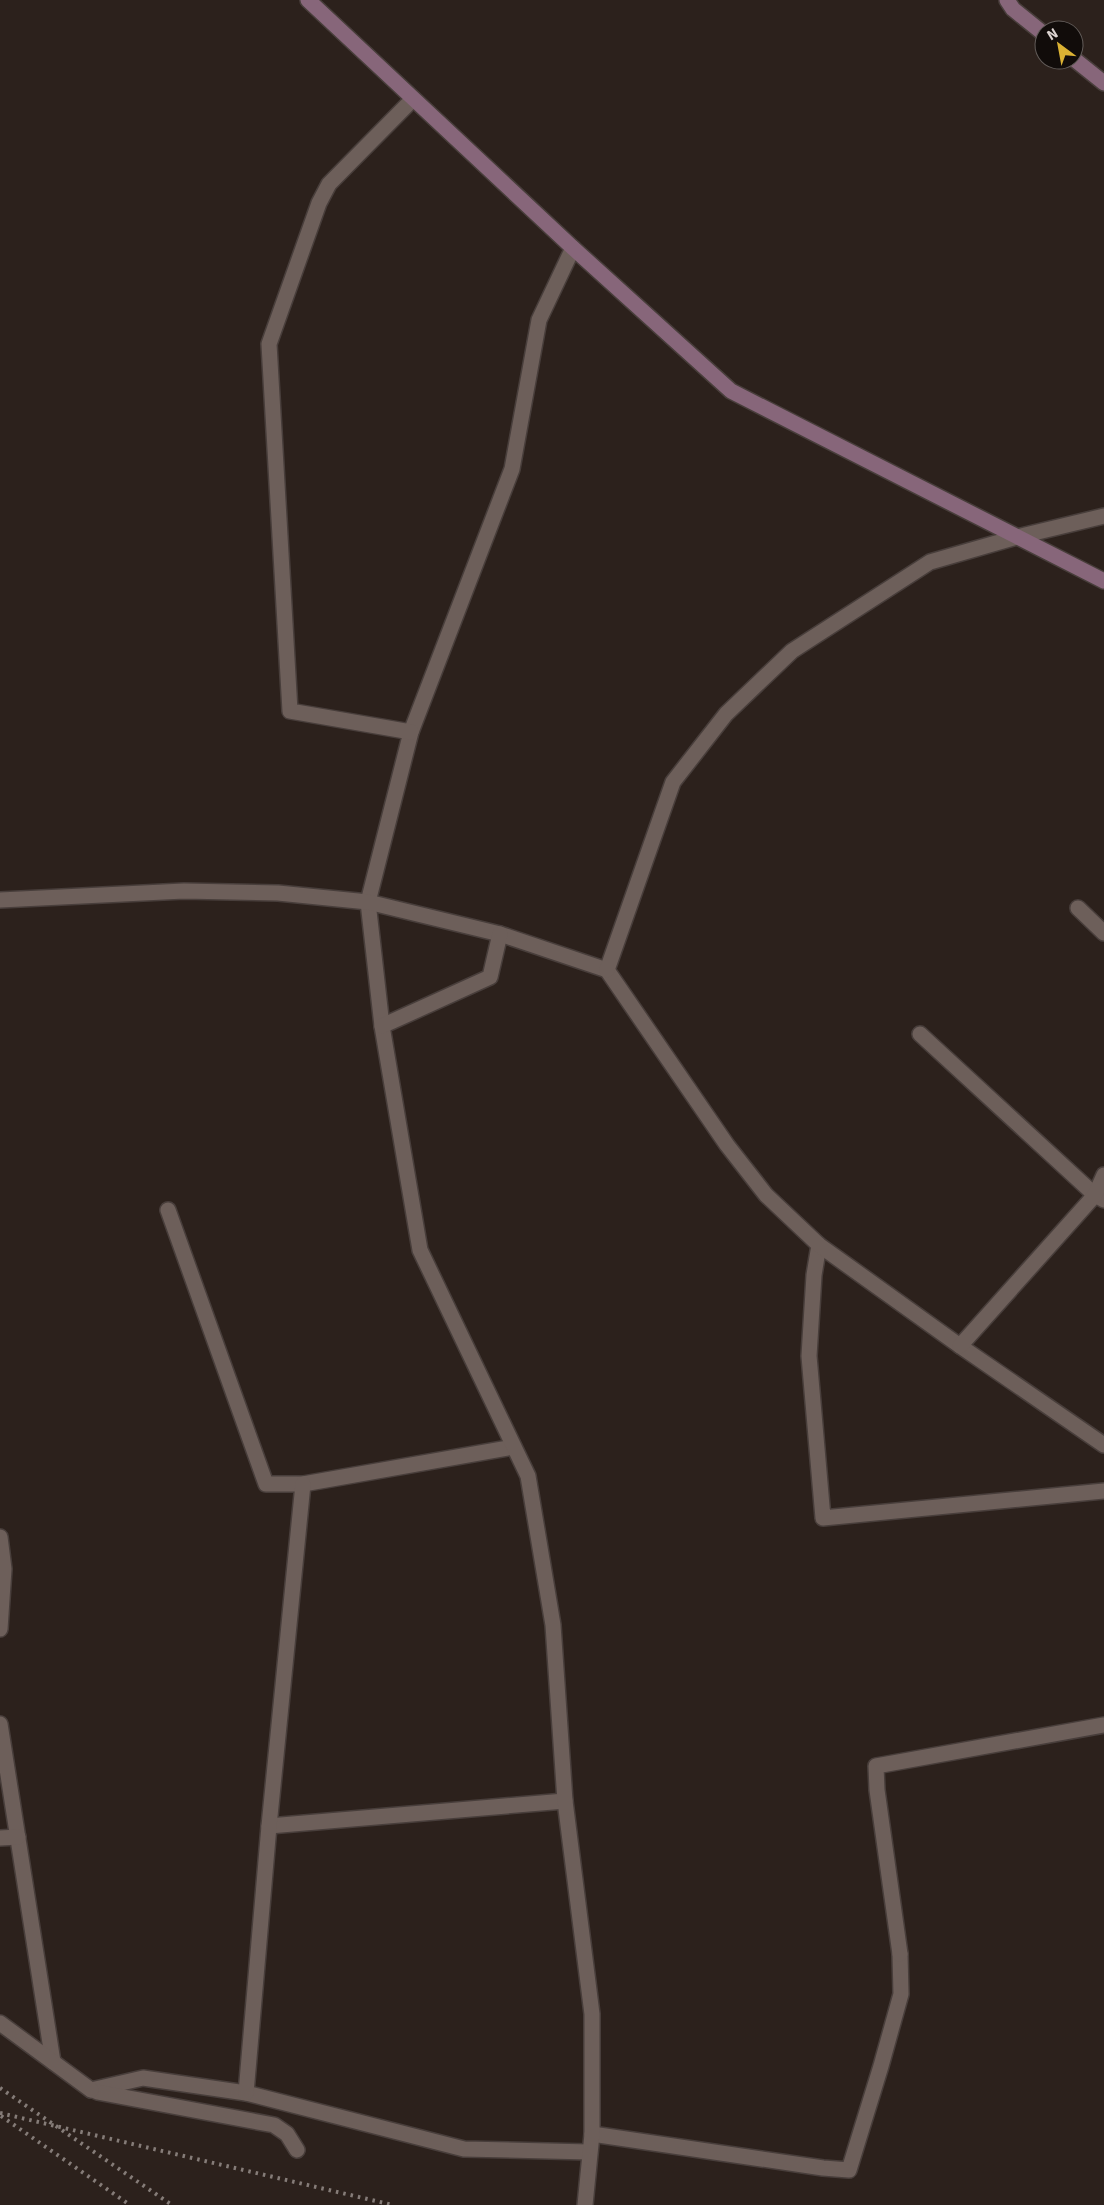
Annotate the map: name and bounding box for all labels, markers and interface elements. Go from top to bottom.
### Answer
north arrow [1034,20,1084,70]
text: N [1044,25,1061,44]

